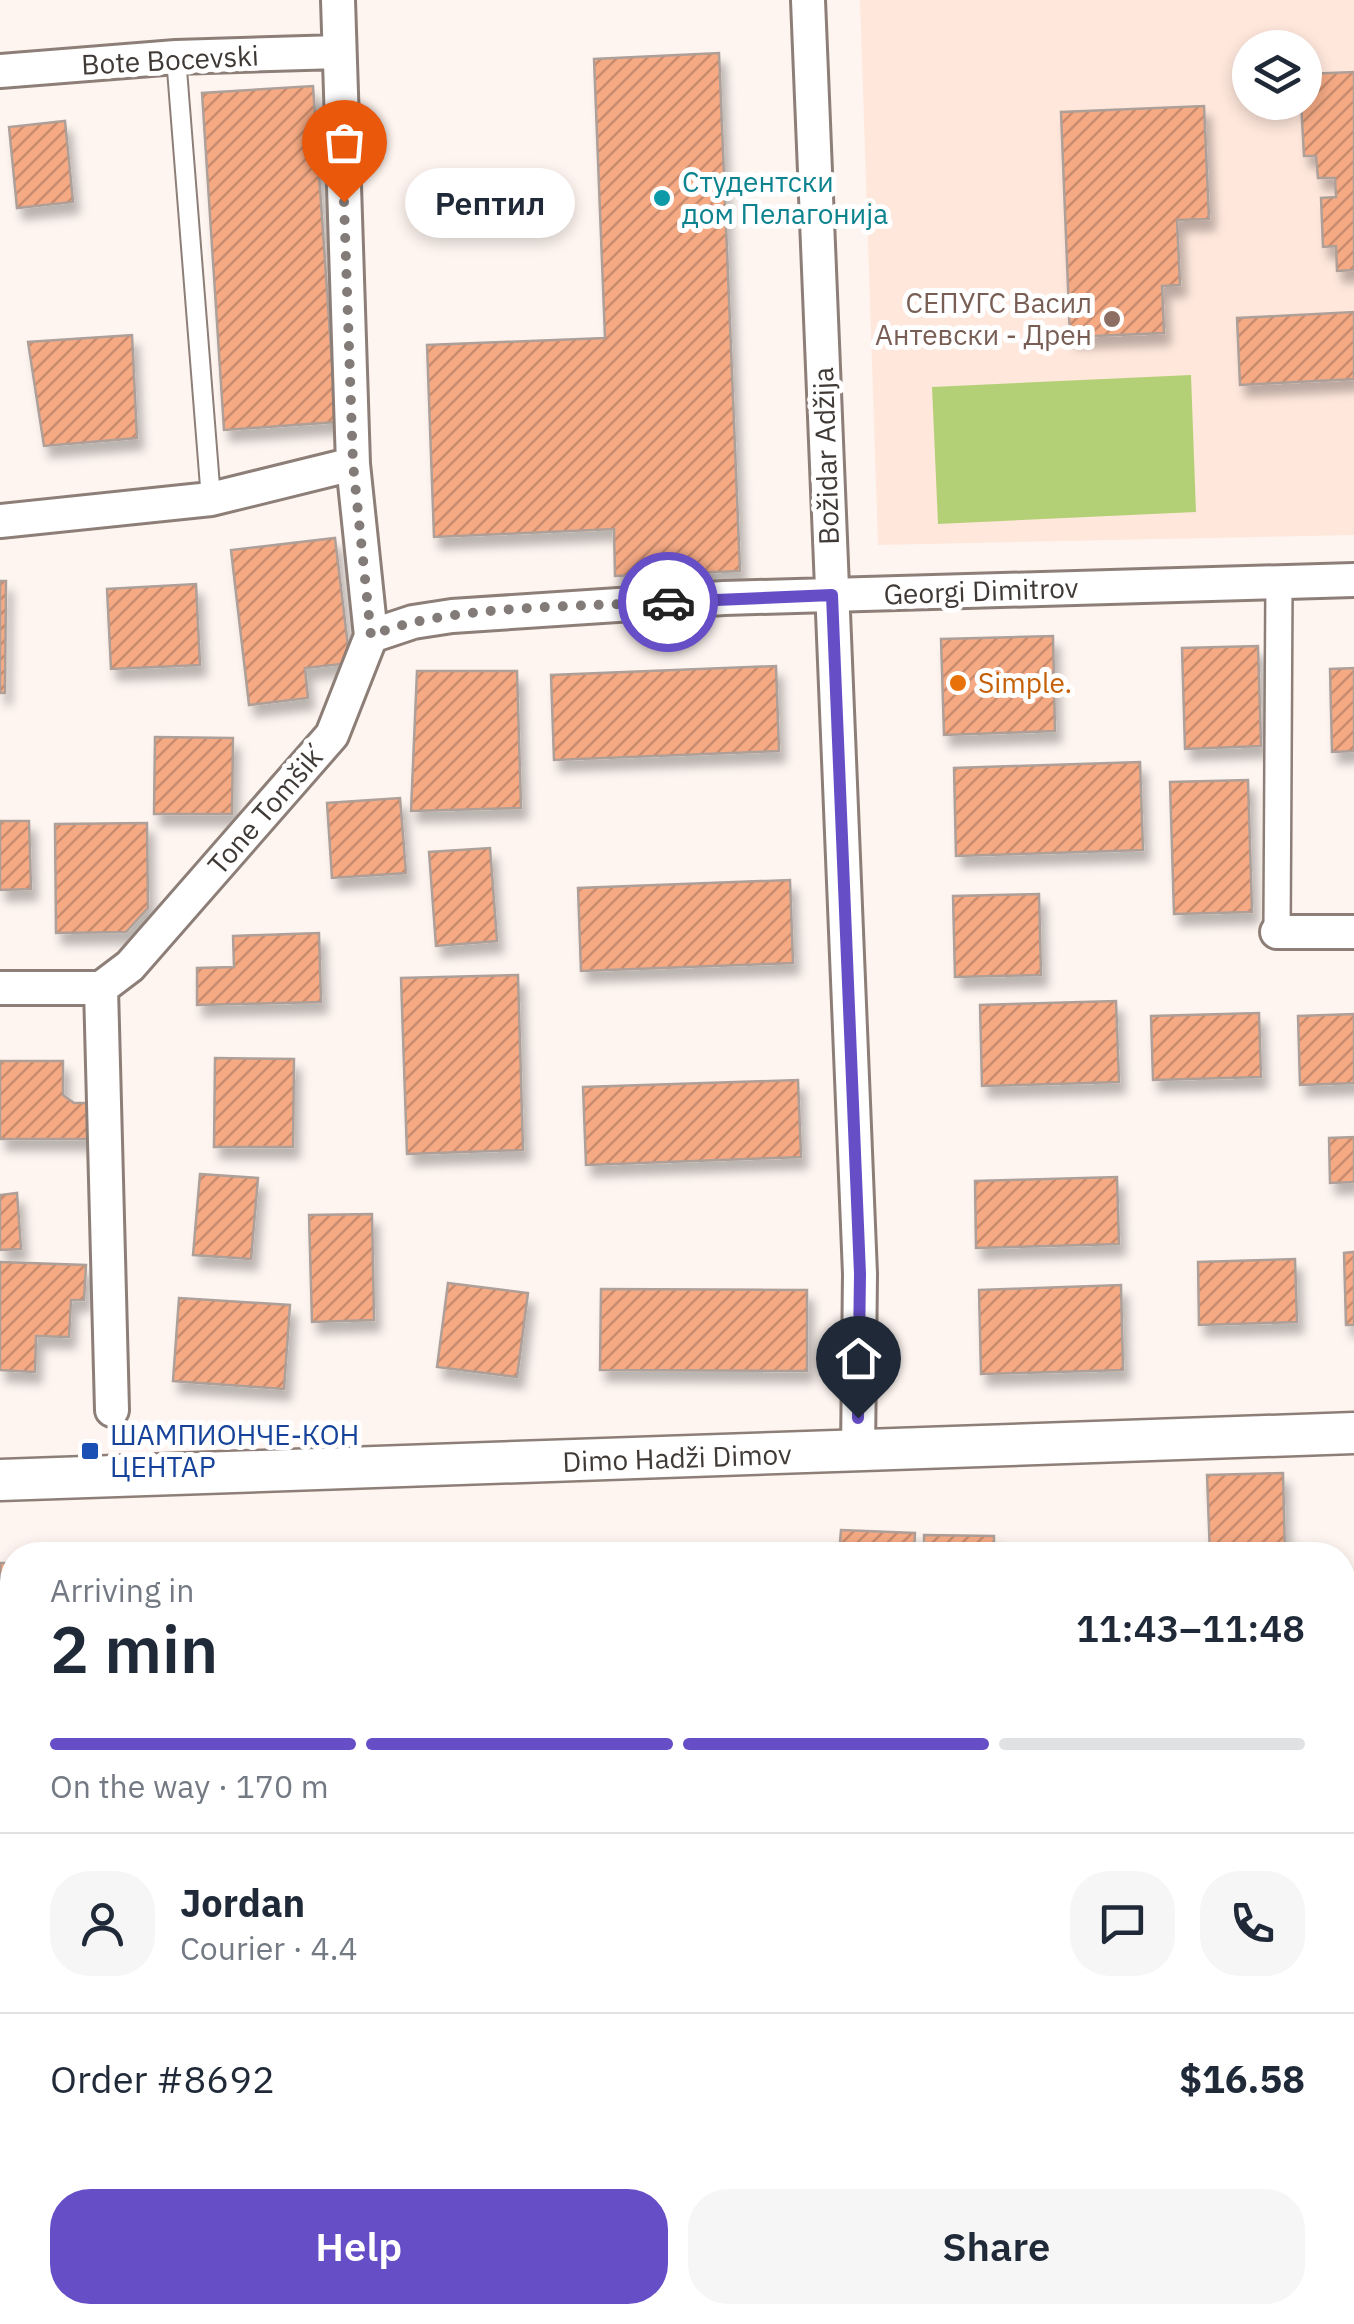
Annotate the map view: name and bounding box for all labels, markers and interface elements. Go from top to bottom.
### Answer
map controls [1232,30,1322,120]
button: layers [1232,30,1322,120]
street label: Bote Bocevski [80,36,260,83]
pin [302,100,387,203]
icon: bag [317,115,372,170]
place label: Студентски дом Пелагонија [682,163,888,232]
callout: Рептил [404,167,574,237]
text: Рептил [435,182,545,224]
marker: Студентски дом Пелагонија [651,187,673,209]
place label: СЕПУГС Васил Антевски - Дрен [875,284,1092,353]
marker: СЕПУГС Васил Антевски - Дрен [1101,308,1123,330]
street label: Božidar Adžija [804,366,847,546]
courier [618,552,718,652]
street label: Georgi Dimitrov [883,569,1079,612]
icon: car [641,575,696,630]
place label: Simple. [978,664,1072,701]
marker: Simple. [947,672,969,694]
street label: Tone Tomšiḱ [199,736,333,882]
pin [816,1316,901,1419]
icon: home [831,1331,886,1386]
place label: ШАМПИОНЧЕ-КОН ЦЕНТАР [110,1416,359,1485]
street label: Dimo Hadži Dimov [562,1435,793,1480]
marker: ШАМПИОНЧЕ-КОН ЦЕНТАР [79,1440,101,1462]
text: Arriving in [50,1569,195,1611]
text: 11:43–11:48 [1076,1603,1305,1652]
text: 2 min [50,1606,218,1691]
text: On the way · 170 m [50,1765,329,1807]
button: person [50,1871,155,1976]
button: chat [1070,1871,1175,1976]
button: phone [1200,1871,1305,1976]
text: Jordan [180,1878,305,1927]
text: Courier · 4.4 [180,1927,358,1969]
text: Order #8692 [50,2054,275,2103]
text: $16.58 [1179,2054,1305,2103]
button: Help [50,2189,668,2304]
button: Share [688,2189,1305,2304]

